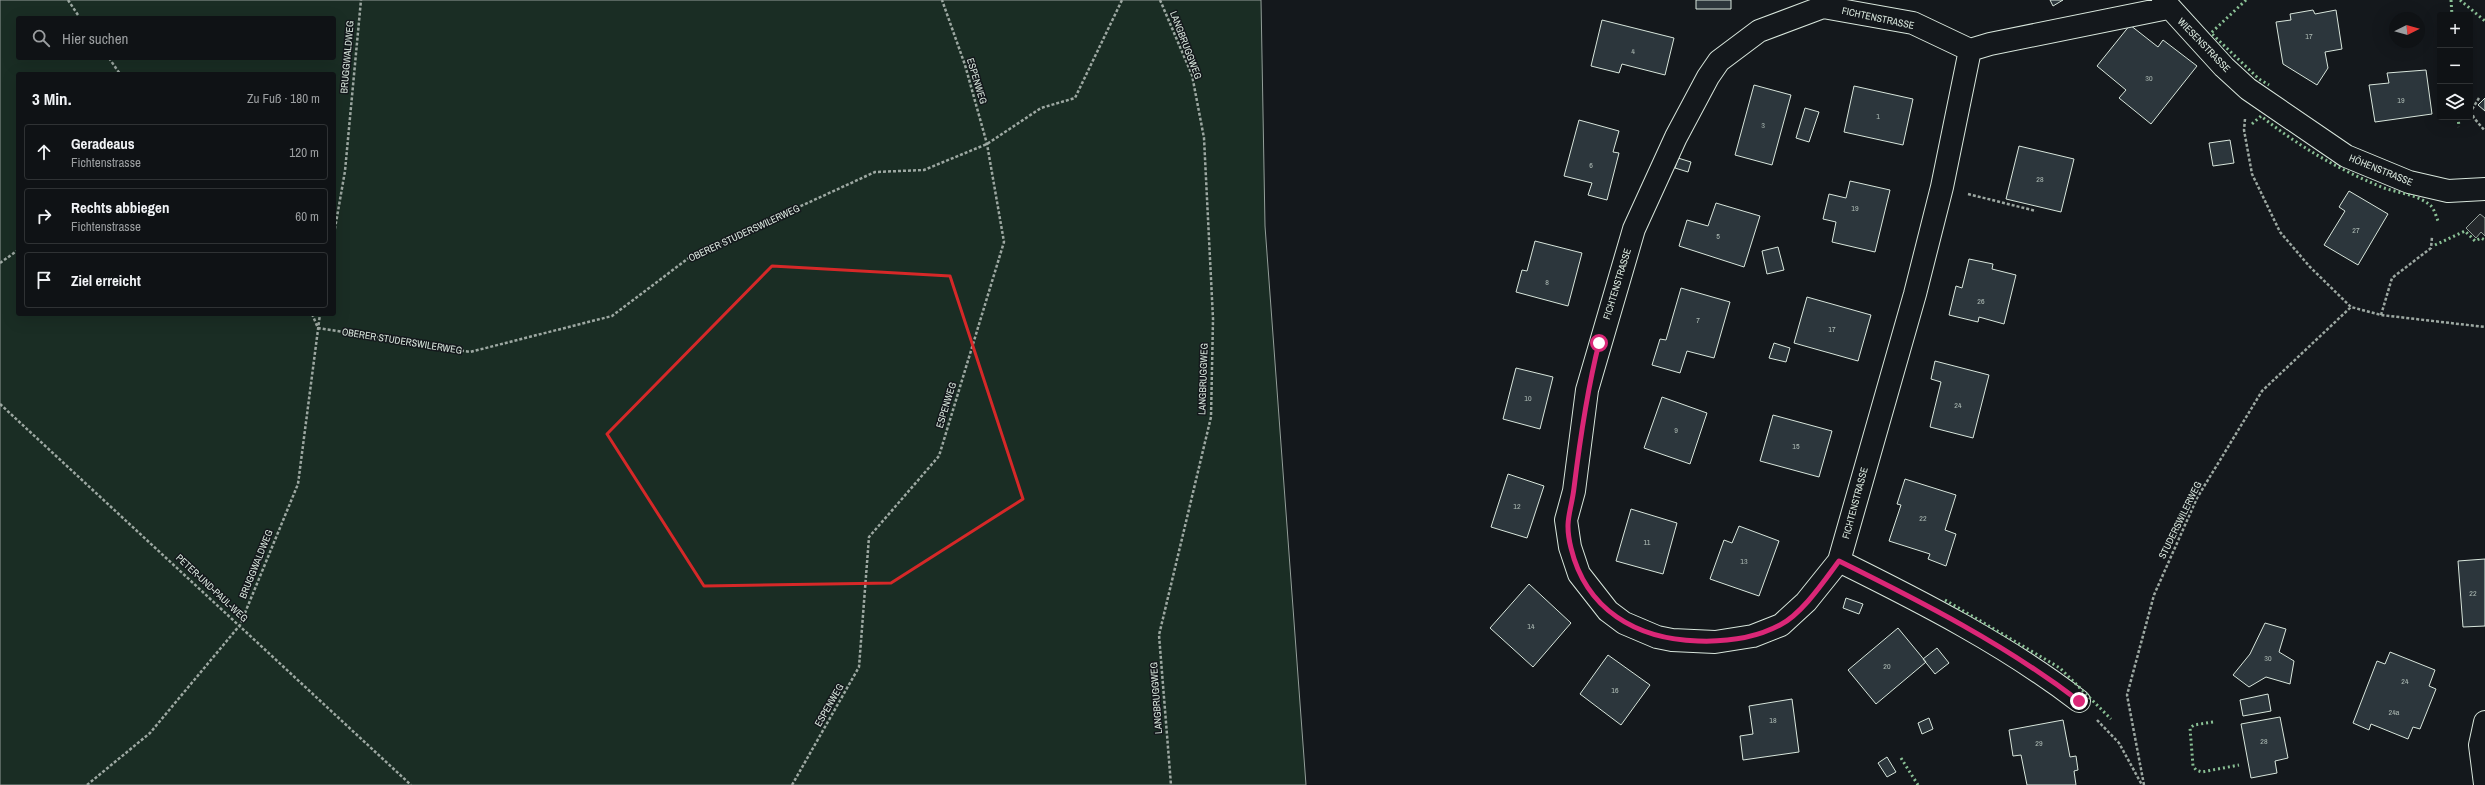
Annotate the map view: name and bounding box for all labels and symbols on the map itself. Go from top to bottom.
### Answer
street label: FICHTENSTRASSE [1841,4,1915,32]
street label: LANGBRUGGWEG [1167,9,1205,81]
north arrow [2389,12,2425,48]
street label: WIESENSTRASSE [2175,15,2233,75]
street label: BRUGGWALDWEG [337,20,357,94]
house number: 17 [2305,31,2313,41]
house number: 4 [1631,46,1635,56]
street label: ESPENWEG [964,56,990,106]
house number: 30 [2145,73,2153,83]
house number: 19 [2397,95,2405,105]
house number: 1 [1876,111,1880,121]
house number: 3 [1761,120,1765,130]
street label: HÖHENSTRASSE [2347,151,2415,189]
house number: 6 [1589,160,1593,170]
house number: 28 [2036,174,2044,184]
street label: OBERER STUDERSWILERWEG [686,201,802,265]
house number: 19 [1851,203,1859,213]
house number: 27 [2352,225,2360,235]
house number: 5 [1716,231,1720,241]
street label: FICHTENSTRASSE [1600,247,1634,321]
house number: 8 [1545,277,1549,287]
house number: 26 [1977,296,1985,306]
house number: 7 [1696,315,1700,325]
house number: 17 [1828,324,1836,334]
street label: OBERER STUDERSWILERWEG [341,325,463,357]
route start [1590,334,1608,352]
street label: LANGBRUGGWEG [1195,343,1211,415]
street label: ESPENWEG [933,380,959,430]
house number: 10 [1524,393,1532,403]
house number: 24 [1954,400,1962,410]
house number: 9 [1674,425,1678,435]
house number: 15 [1792,441,1800,451]
street label: FICHTENSTRASSE [1839,466,1871,540]
street label: STUDERSWILERWEG [2156,479,2204,561]
house number: 12 [1513,501,1521,511]
house number: 22 [1919,513,1927,523]
street label: BRUGGWALDWEG [236,528,276,600]
house number: 11 [1644,537,1651,547]
street label: PETER-UND-PAUL-WEG [173,551,251,625]
house number: 13 [1740,556,1748,566]
house number: 22 [2469,588,2477,598]
house number: 14 [1527,621,1535,631]
house number: 30 [2264,653,2272,663]
house number: 20 [1883,661,1891,671]
street label: LANGBRUGGWEG [1147,662,1165,734]
house number: 24 [2401,676,2409,686]
street label: ESPENWEG [812,681,846,729]
house number: 16 [1611,685,1619,695]
route end [2070,692,2088,710]
house number: 24a [2389,707,2400,717]
house number: 18 [1769,715,1777,725]
house number: 28 [2260,736,2268,746]
house number: 29 [2035,738,2043,748]

